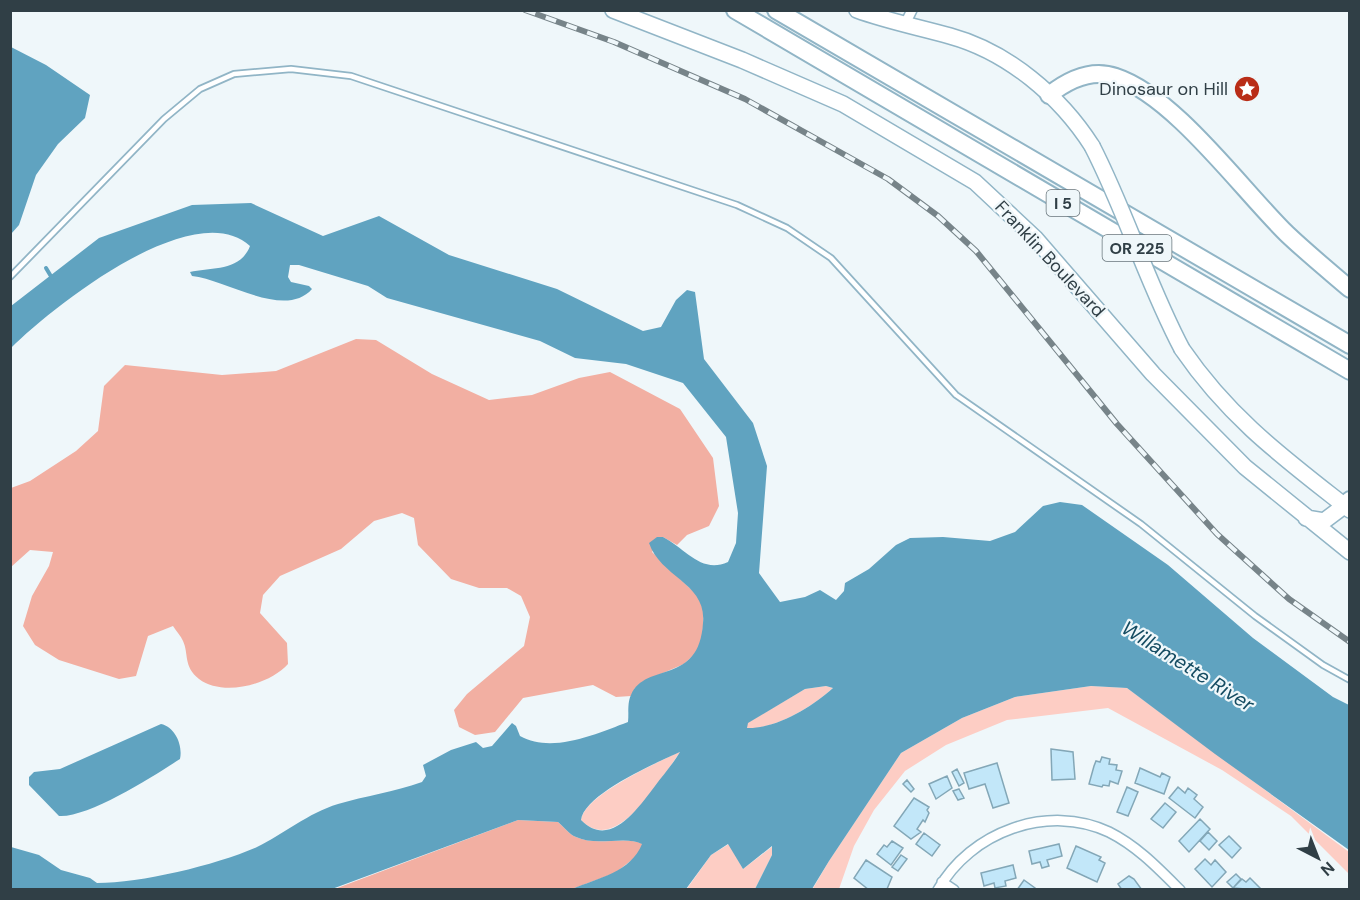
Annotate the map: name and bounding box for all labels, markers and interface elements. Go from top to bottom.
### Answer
place icon: Dinosaur on Hill [1232,74,1262,104]
place label: Dinosaur on Hill [1099,77,1228,101]
road number: I 5 [1046,190,1080,216]
street label: Franklin Boulevard [990,196,1110,322]
road number: OR 225 [1102,235,1172,261]
water label: Willamette River [1117,615,1260,717]
north arrow [1288,828,1348,888]
text: N [1316,857,1339,880]

